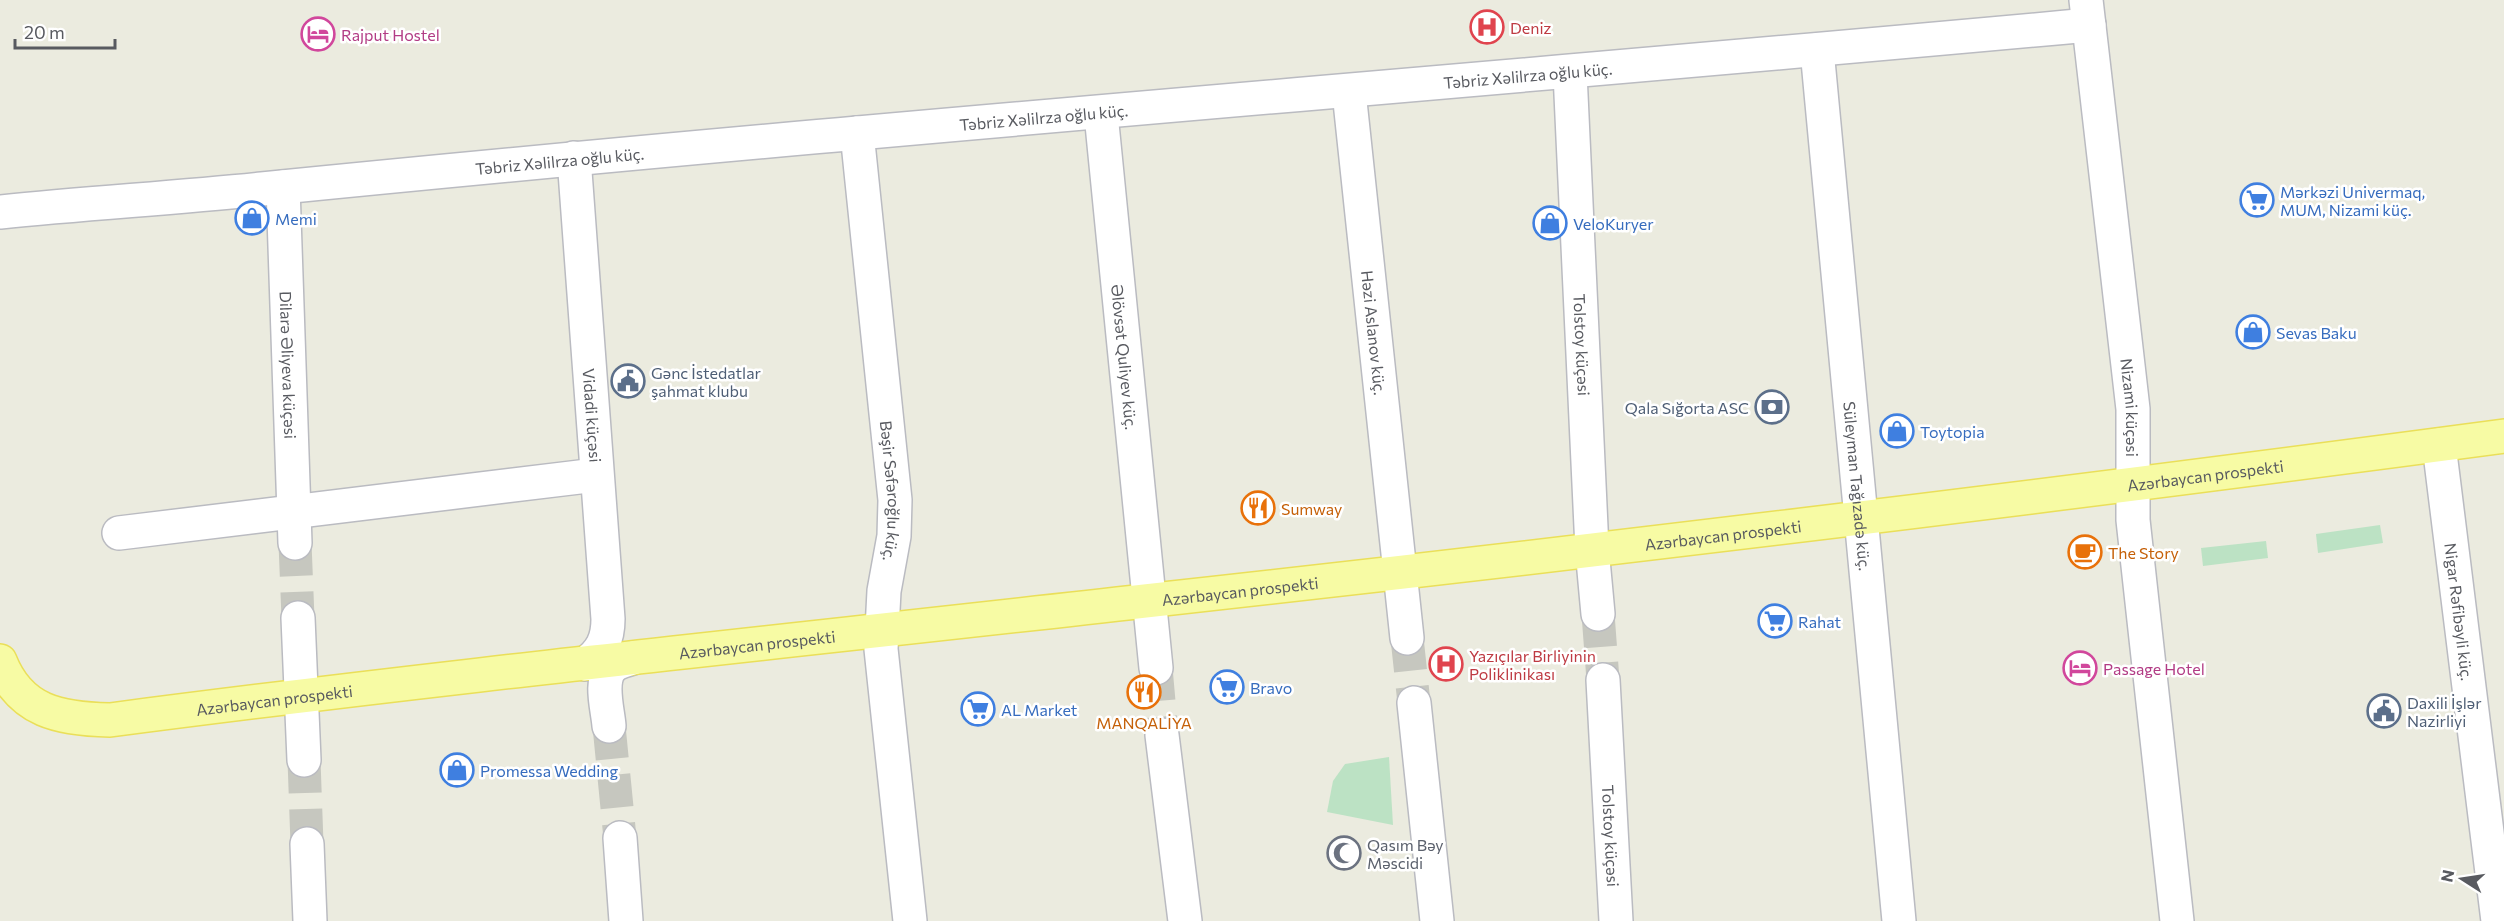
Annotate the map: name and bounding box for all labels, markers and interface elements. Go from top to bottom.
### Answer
hospital icon: Deniz [1469,9,1505,45]
scale bar [15,12,116,50]
hotel icon: Rajput Hostel [300,16,336,52]
place label: Deniz [1510,18,1552,37]
text: 20 m [24,21,65,43]
place label: Rajput Hostel [341,25,440,44]
street label: Təbriz Xəlilrza oğlu küç. [1443,58,1613,91]
street label: Təbriz Xəlilrza oğlu küç. [958,100,1129,133]
street label: Təbriz Xəlilrza oğlu küç. [474,143,645,178]
supermarket icon: Mərkəzi Univermaq, MUM, Nizami küç. [2239,182,2275,218]
place label: Mərkəzi Univermaq, MUM, Nizami küç. [2280,182,2425,219]
shop icon: Memi [234,200,270,236]
shop icon: VeloKuryer [1532,205,1568,241]
place label: Memi [275,209,317,228]
place label: VeloKuryer [1573,214,1654,233]
street label: Həzi Aslanov küç. [1358,269,1391,396]
street label: Əlövsət Quliyev küç. [1108,283,1142,431]
street label: Dilarə Əliyeva küçəsi [277,291,301,439]
street label: Tolstoy küçəsi [1571,293,1594,396]
shop icon: Sevas Baku [2235,314,2271,350]
place label: Sevas Baku [2276,323,2357,342]
street label: Nizami küçəsi [2118,357,2143,457]
public building icon: Gənc İstedatlar şahmat klubu [610,363,646,399]
place label: Gənc İstedatlar şahmat klubu [651,363,762,400]
street label: Vidadi küçəsi [580,368,606,463]
bank icon: Qala Sığorta ASC [1754,389,1790,425]
place label: Qala Sığorta ASC [1625,398,1749,417]
street label: Süleyman Tağızadə küç. [1841,401,1875,572]
shop icon: Toytopia [1879,413,1915,449]
street label: Bəşir Səfəroğlu küç. [877,420,905,563]
place label: Toytopia [1920,422,1985,441]
street label: Azərbaycan prospekti [2126,455,2285,494]
restaurant icon: Sumway [1240,490,1276,526]
place label: Sumway [1281,499,1342,518]
street label: Azərbaycan prospekti [1644,516,1802,553]
cafe icon: The Story [2067,534,2103,570]
street label: Nigar Rəfibəyli küç. [2442,542,2478,682]
place label: The Story [2108,543,2179,562]
street label: Azərbaycan prospekti [1161,572,1319,609]
supermarket icon: Rahat [1757,603,1793,639]
place label: Rahat [1798,612,1842,631]
street label: Azərbaycan prospekti [678,626,836,662]
hospital icon: Yazıçılar Birliyinin Poliklinikası [1428,646,1464,682]
place label: Yazıçılar Birliyinin Poliklinikası [1469,646,1596,683]
hotel icon: Passage Hotel [2062,650,2098,686]
place label: Passage Hotel [2103,659,2205,678]
supermarket icon: Bravo [1209,669,1245,705]
restaurant icon: MANQALİYA [1126,674,1162,710]
place label: Bravo [1250,678,1292,697]
street label: Azərbaycan prospekti [195,680,354,718]
supermarket icon: AL Market [960,691,996,727]
public building icon: Daxili İşlər Nazirliyi [2366,693,2402,729]
place label: Daxili İşlər Nazirliyi [2407,693,2482,730]
place label: AL Market [1001,700,1078,719]
place label: MANQALİYA [1096,713,1192,732]
shop icon: Promessa Wedding [439,752,475,788]
place label: Promessa Wedding [480,761,618,780]
street label: Tolstoy küçəsi [1599,784,1624,887]
mosque icon: Qasım Bəy Məscidi [1326,835,1362,871]
place label: Qasım Bəy Məscidi [1367,835,1444,872]
north arrow [2432,849,2492,909]
text: N [2436,868,2457,884]

